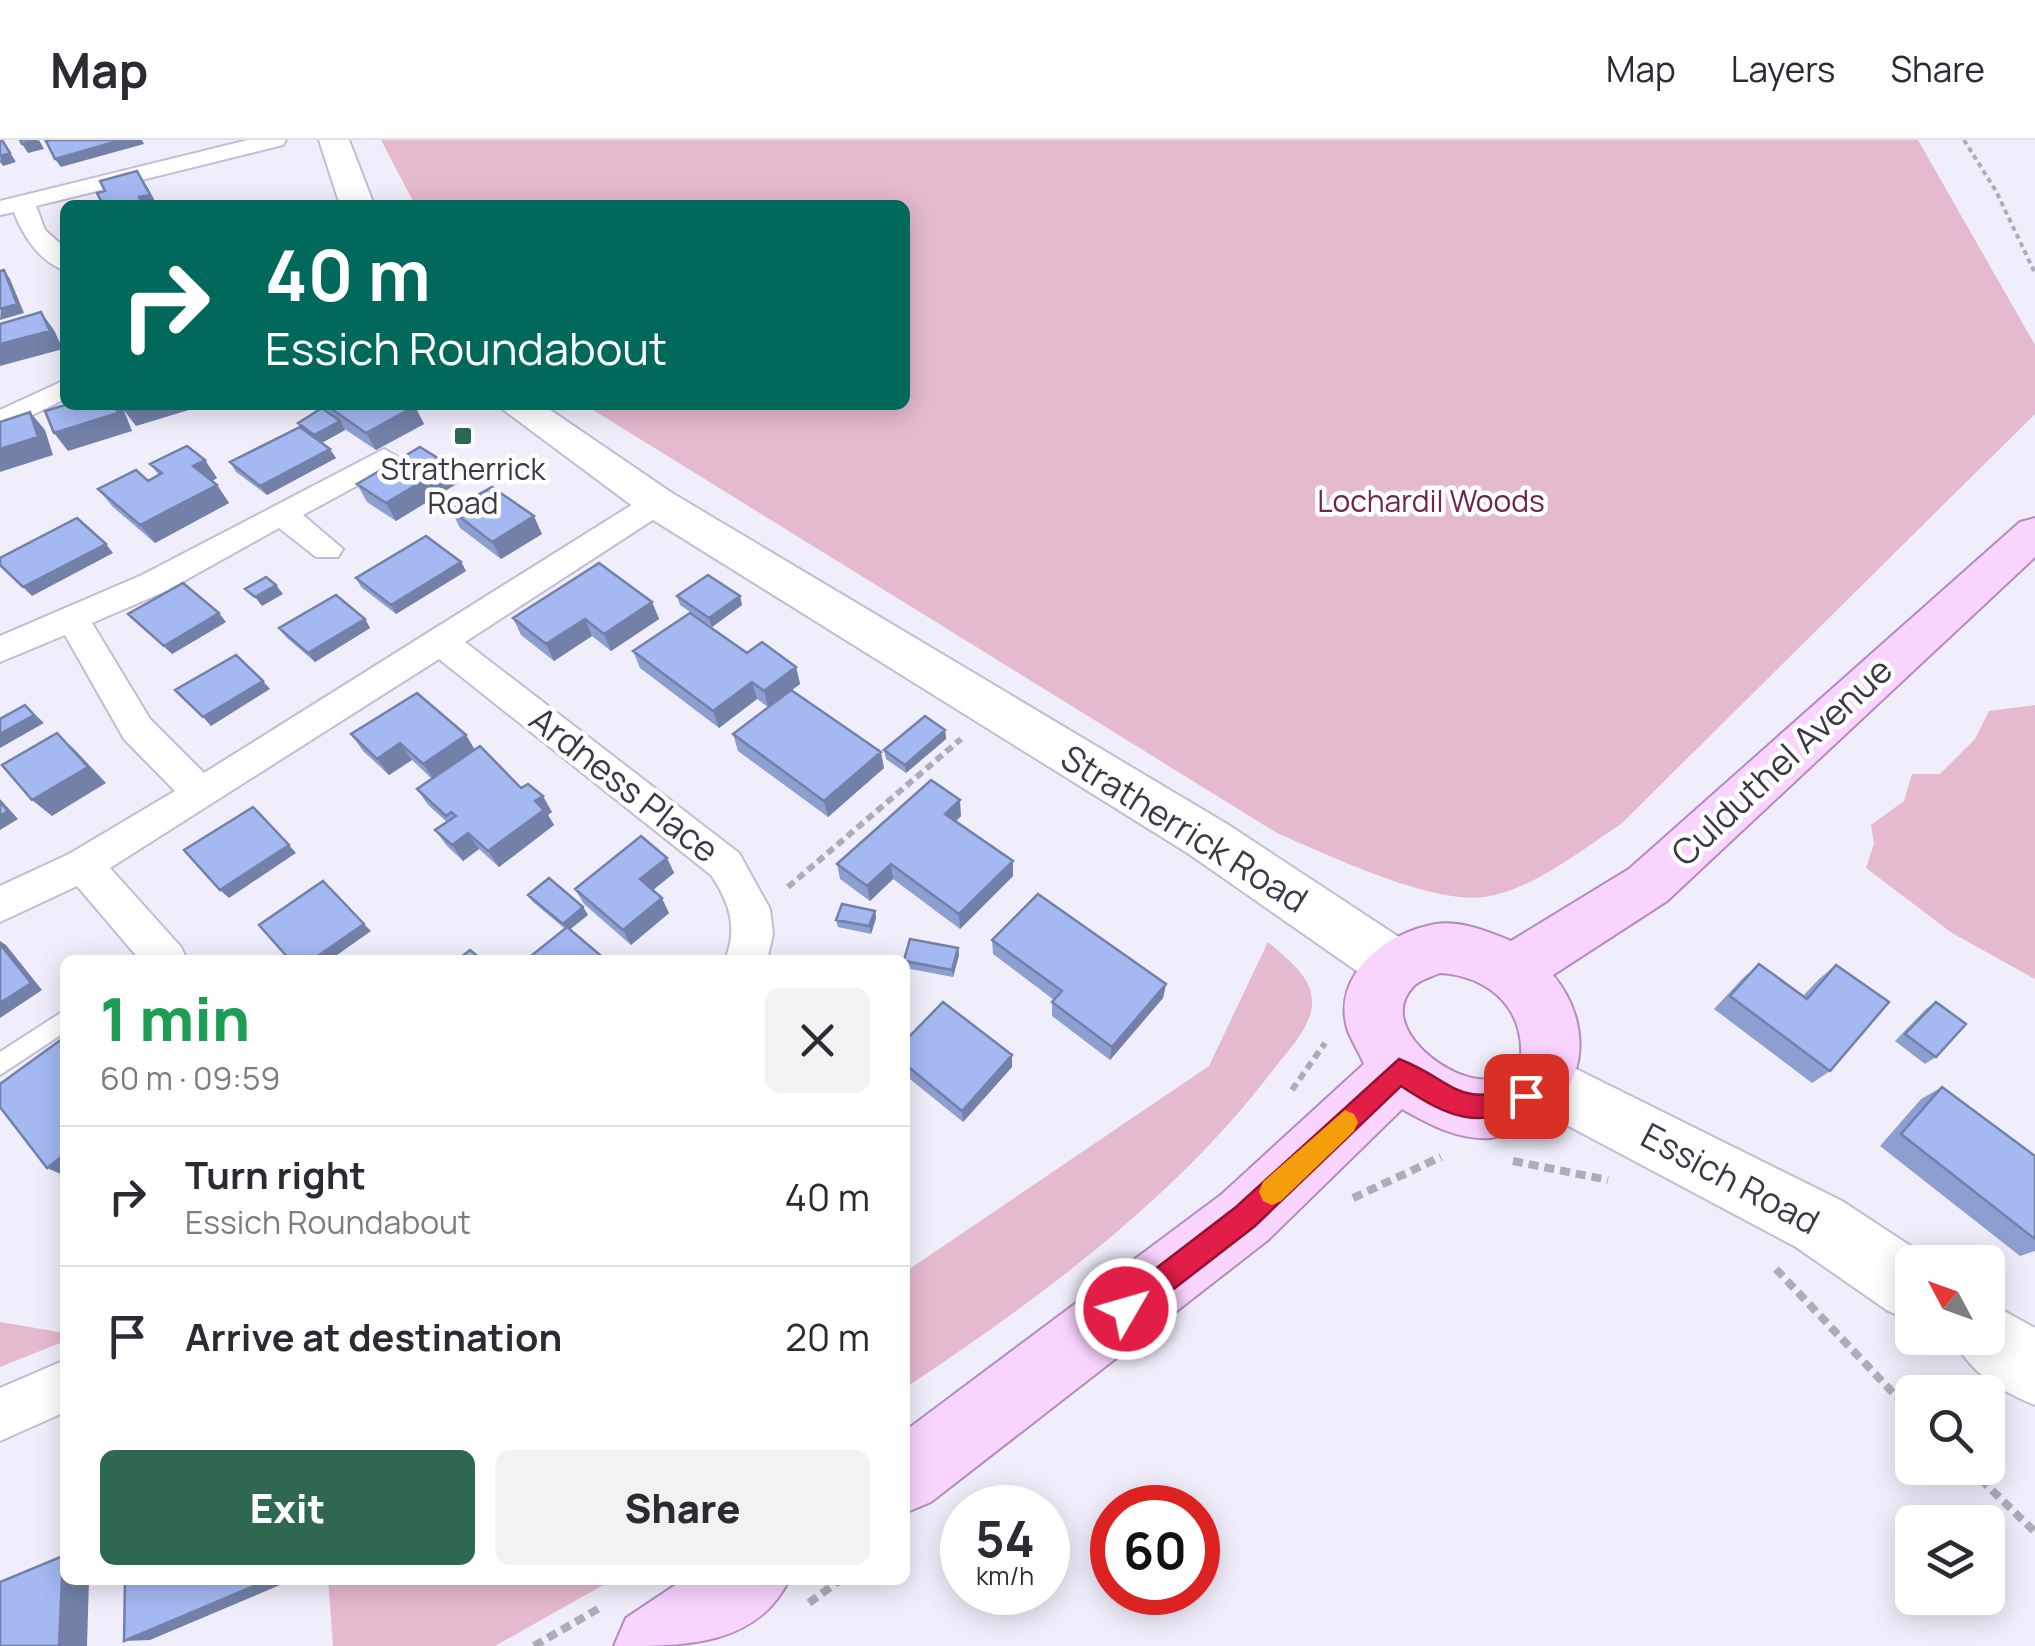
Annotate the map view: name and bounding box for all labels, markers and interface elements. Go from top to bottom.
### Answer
text: Map [50,37,148,102]
text: Map [1606,45,1676,93]
text: Layers [1731,45,1835,93]
text: Share [1890,45,1985,93]
text: 40 m [265,226,431,322]
icon: right [100,240,230,370]
text: Essich Roundabout [265,317,667,379]
marker: Stratherrick Road [452,425,474,447]
place label: Stratherrick Road [381,448,547,523]
park label: Lochardil Woods [1317,480,1545,521]
street label: Culduthel Avenue [1660,646,1902,876]
street label: Ardness Place [520,695,729,873]
street label: Stratherrick Road [1052,733,1317,923]
text: 1 min [100,977,250,1059]
button: close [765,988,870,1093]
pin [1484,1054,1569,1139]
text: 60 m · 09:59 [100,1056,280,1100]
icon: arrive [1499,1069,1554,1124]
street label: Essich Road [1633,1111,1828,1245]
text: Turn right [185,1148,366,1200]
icon: right [100,1169,155,1224]
text: 40 m [785,1170,870,1222]
text: Essich Roundabout [185,1200,471,1244]
north arrow [1895,1245,2005,1355]
map controls [1895,1245,2005,1615]
position arrow [1074,1257,1178,1361]
icon: arrive [100,1309,155,1364]
text: Arrive at destination [185,1310,562,1362]
text: 20 m [785,1310,870,1362]
button: search [1895,1375,2005,1485]
button: Exit [100,1450,475,1565]
button: Share [495,1450,870,1565]
speed limit sign: 60 [1090,1485,1220,1615]
text: 54 [975,1504,1035,1572]
button: layers [1895,1505,2005,1615]
text: km/h [976,1558,1034,1593]

